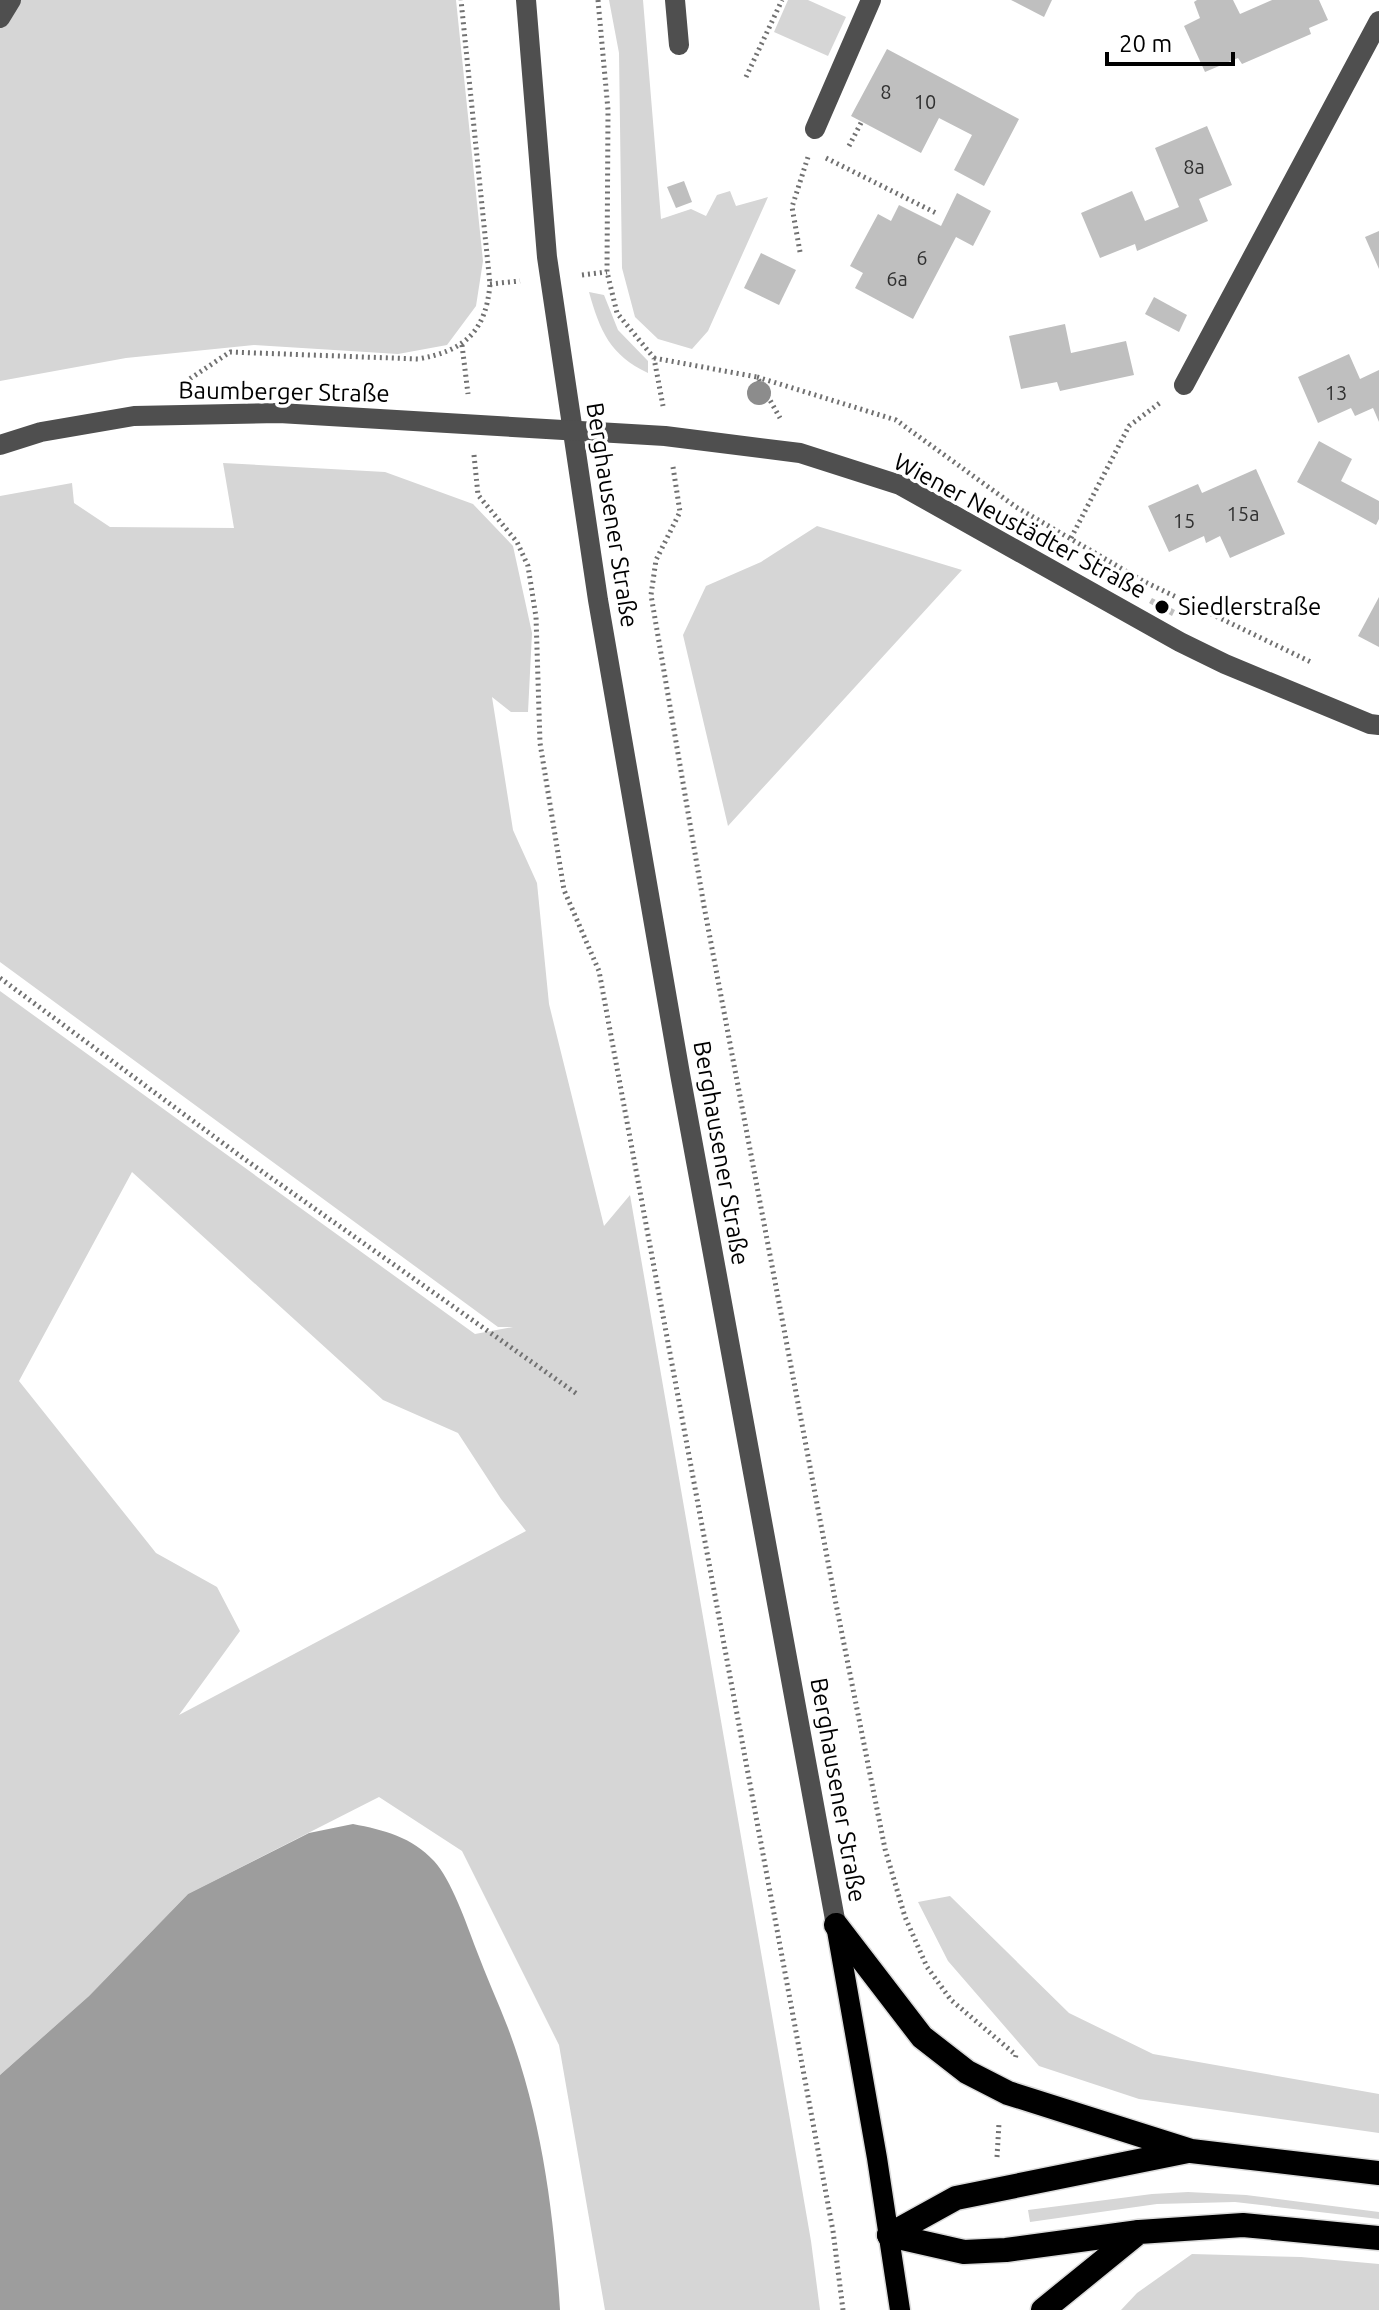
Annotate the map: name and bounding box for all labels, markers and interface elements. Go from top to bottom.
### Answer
scale bar [1107,16,1233,66]
text: 20 m [1119,30,1172,57]
house number: 8 [880,80,892,103]
house number: 10 [914,90,936,113]
house number: 8a [1183,155,1205,178]
house number: 6 [916,246,928,269]
house number: 6a [886,267,908,290]
street label: Baumberger Straße [178,376,390,407]
house number: 13 [1325,381,1347,404]
street label: Berghausener Straße [581,400,644,629]
street label: Wiener Neustädter Straße [889,447,1151,604]
house number: 15a [1227,502,1259,525]
house number: 15 [1173,509,1195,532]
place label: Siedlerstraße [1178,593,1321,620]
marker: Siedlerstraße [1153,598,1171,616]
street label: Berghausener Straße [688,1039,755,1267]
street label: Berghausener Straße [805,1676,872,1904]

